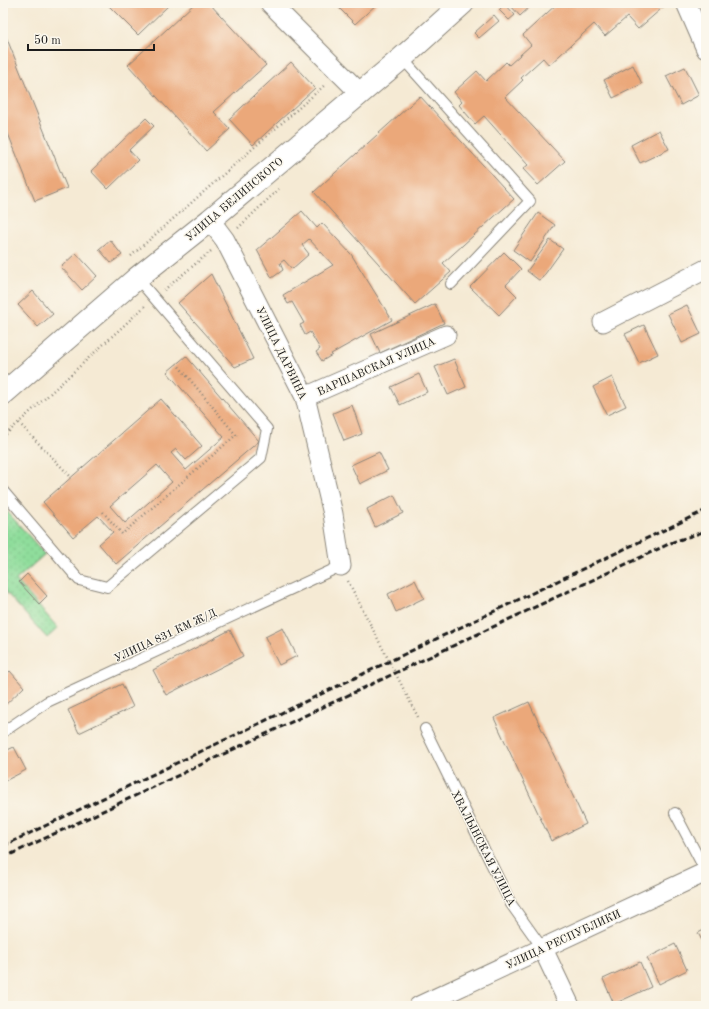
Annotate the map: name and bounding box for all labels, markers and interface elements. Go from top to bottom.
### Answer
scale bar [28,26,154,52]
text: 50 m [34,34,61,47]
street label: УЛИЦА БЕЛИНСКОГО [184,156,286,244]
street label: УЛИЦА ДАРВИНА [253,305,308,402]
street label: ВАРШАВСКАЯ УЛИЦА [316,336,438,398]
street label: УЛИЦА 831 КМ Ж/Д [113,608,219,665]
street label: ХВАЛЫНСКАЯ УЛИЦА [449,789,517,909]
street label: УЛИЦА РЕСПУБЛИКИ [504,909,623,972]

